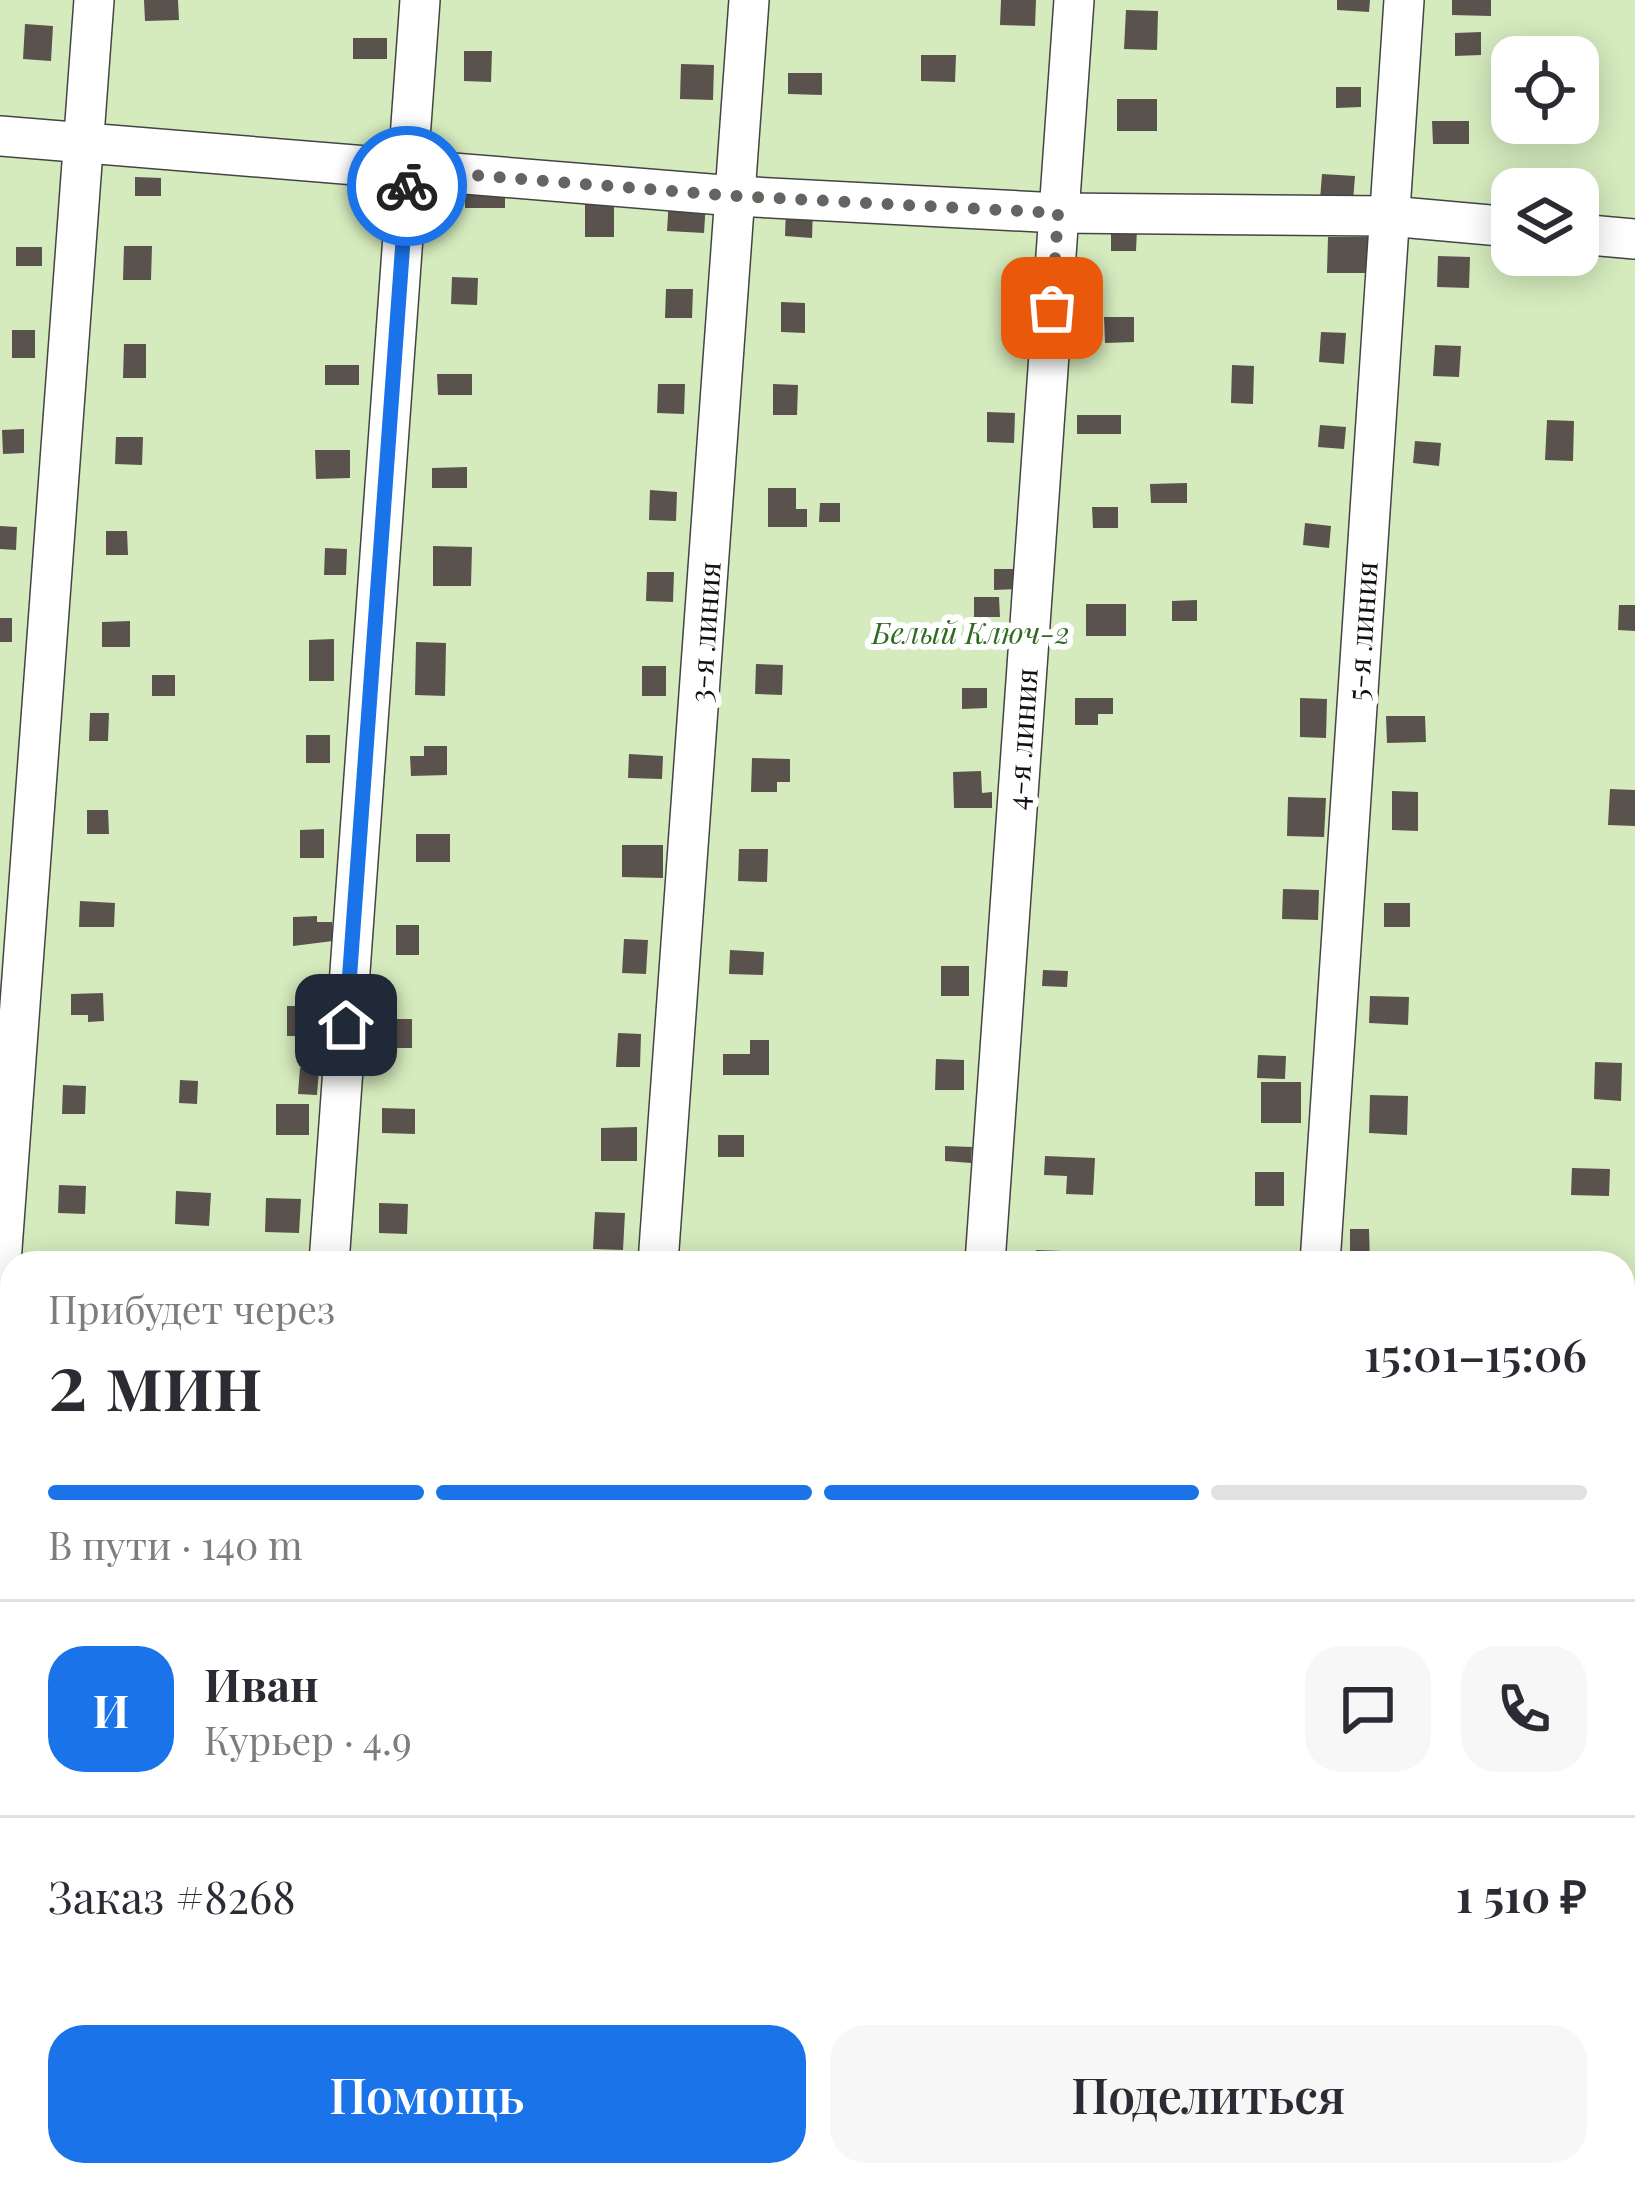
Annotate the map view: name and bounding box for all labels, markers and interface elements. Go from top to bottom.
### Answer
map controls [1491,36,1599,276]
button: locate [1491,36,1599,144]
courier [347,126,467,246]
icon: bike [374,153,440,219]
button: layers [1491,168,1599,276]
pin [1001,257,1103,359]
icon: bag [1019,275,1085,341]
street label: 3-я линия [679,560,729,704]
street label: 5-я линия [1336,560,1386,702]
park label: Белый Ключ-2 [871,612,1070,652]
street label: 4-я линия [996,667,1046,811]
pin [295,974,397,1076]
icon: home [313,992,379,1058]
text: Прибудет через [48,1282,335,1334]
text: 15:01–15:06 [1364,1323,1587,1383]
text: 2 мин [48,1327,262,1431]
text: В пути · 140 m [48,1518,303,1570]
button: chat [1305,1646,1431,1772]
button: phone [1461,1646,1587,1772]
text: Иван [204,1653,319,1713]
text: И [93,1679,129,1739]
text: Курьер · 4.9 [204,1713,412,1765]
text: 1 510 ₽ [1456,1864,1587,1924]
text: Заказ #8268 [48,1865,296,1925]
button: Помощь [48,2025,806,2163]
button: Поделиться [830,2025,1587,2163]

